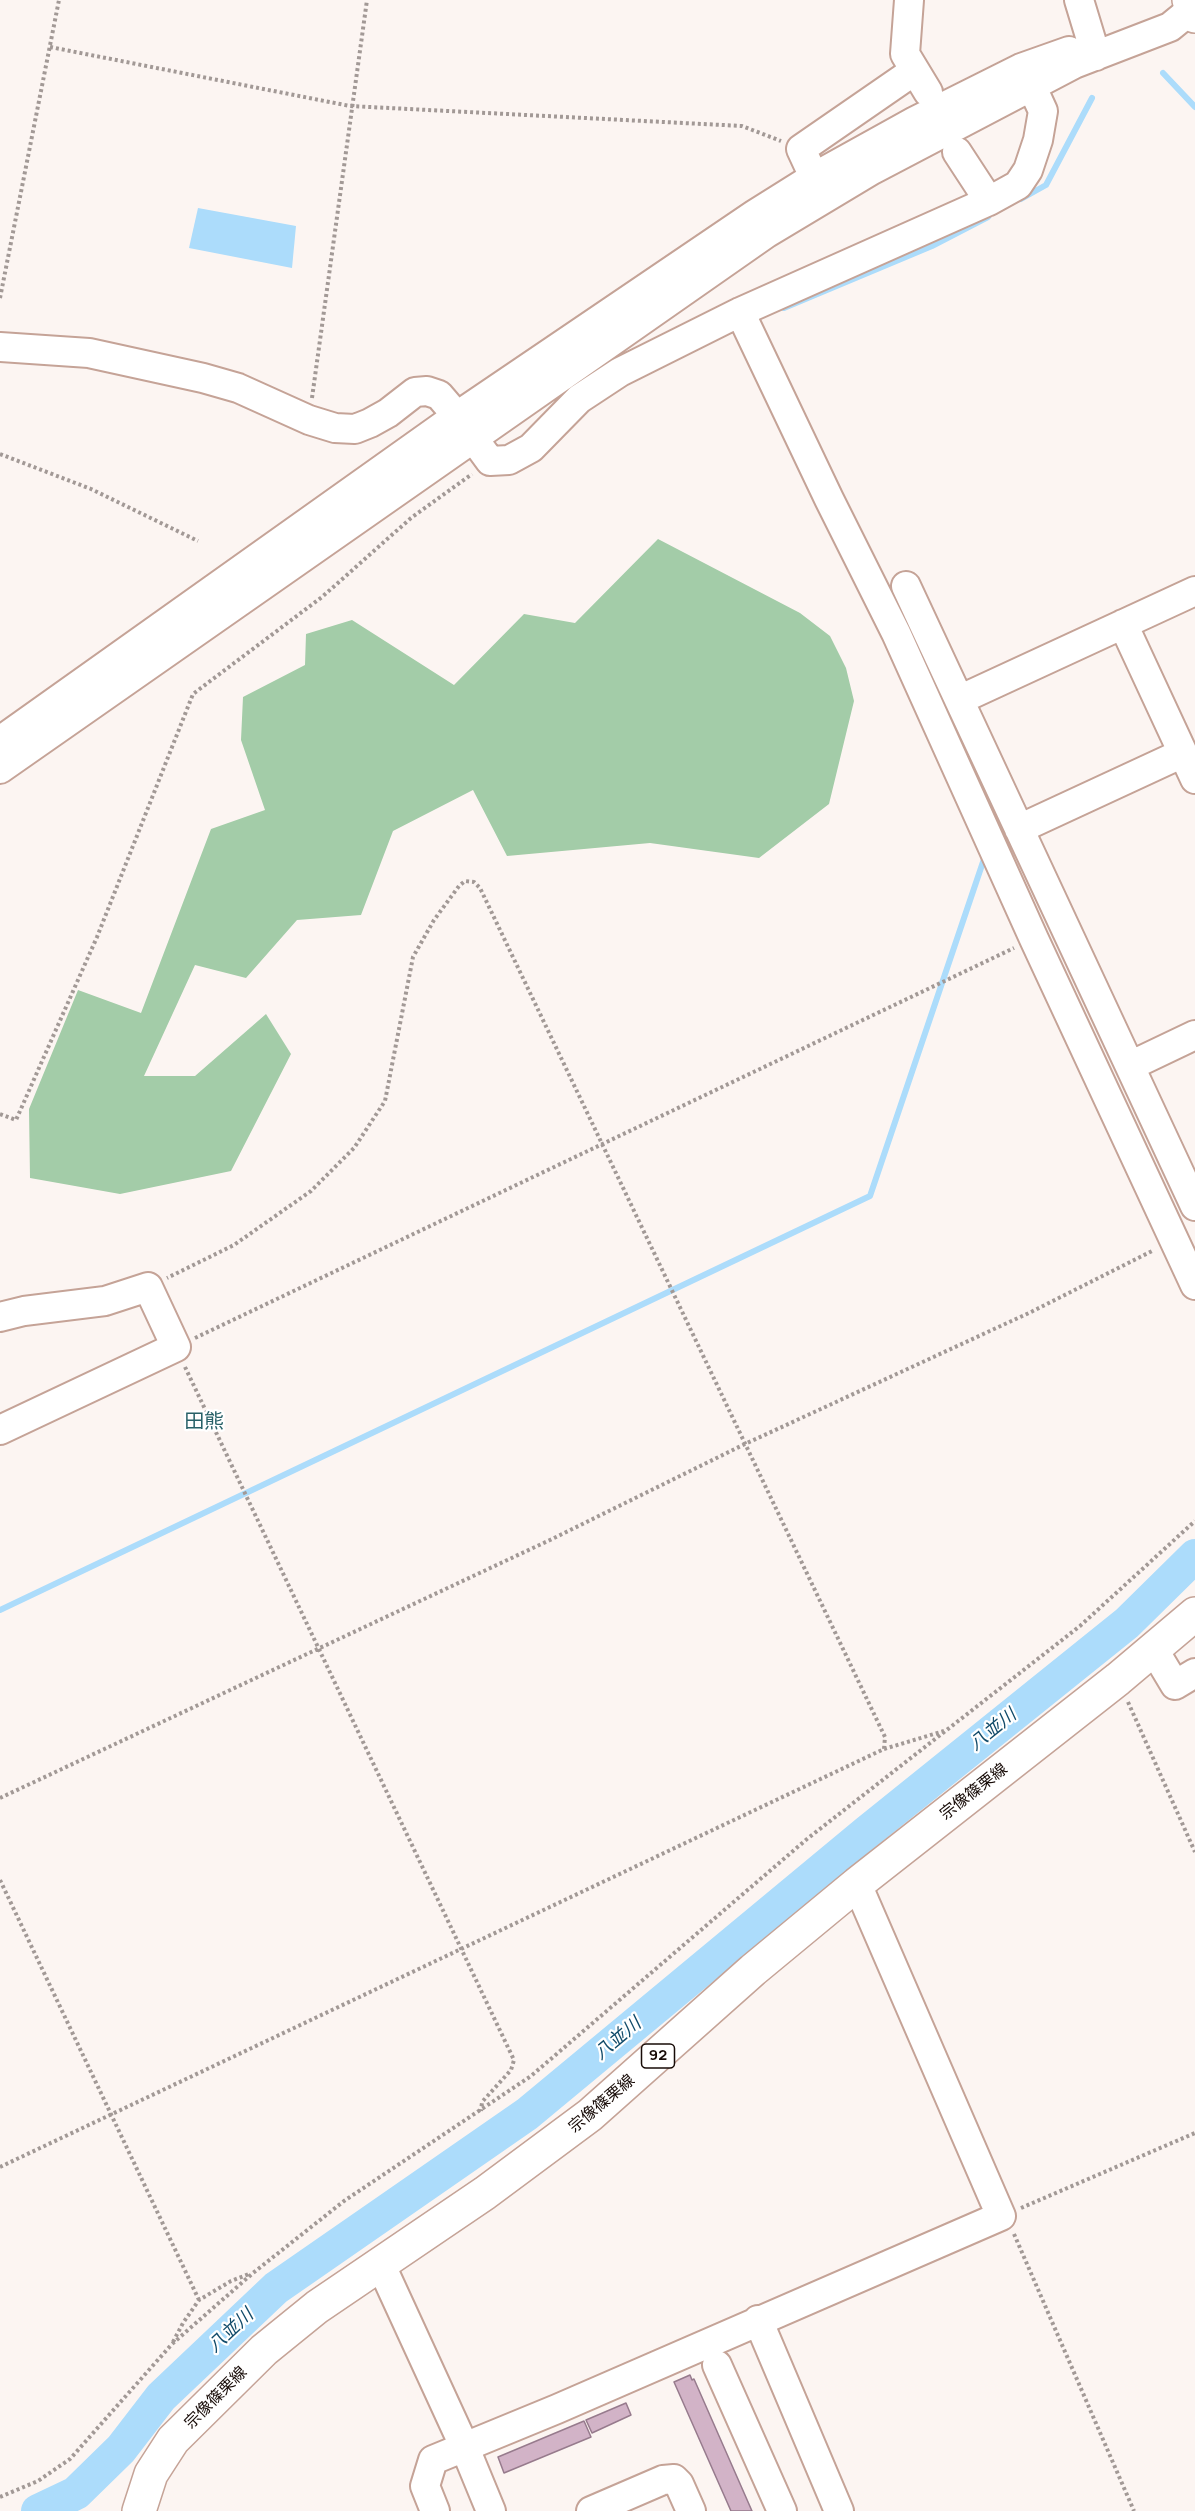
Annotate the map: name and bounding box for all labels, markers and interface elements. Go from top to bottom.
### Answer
district label: 田熊 [184,1410,224,1434]
water label: 八並川 [965,1705,1021,1755]
street label: 宗像篠栗線 [937,1760,1011,1824]
water label: 八並川 [590,2013,646,2065]
road number: 92 [642,2044,674,2068]
street label: 宗像篠栗線 [565,2071,639,2137]
water label: 八並川 [204,2305,258,2357]
street label: 宗像篠栗線 [181,2363,251,2433]

